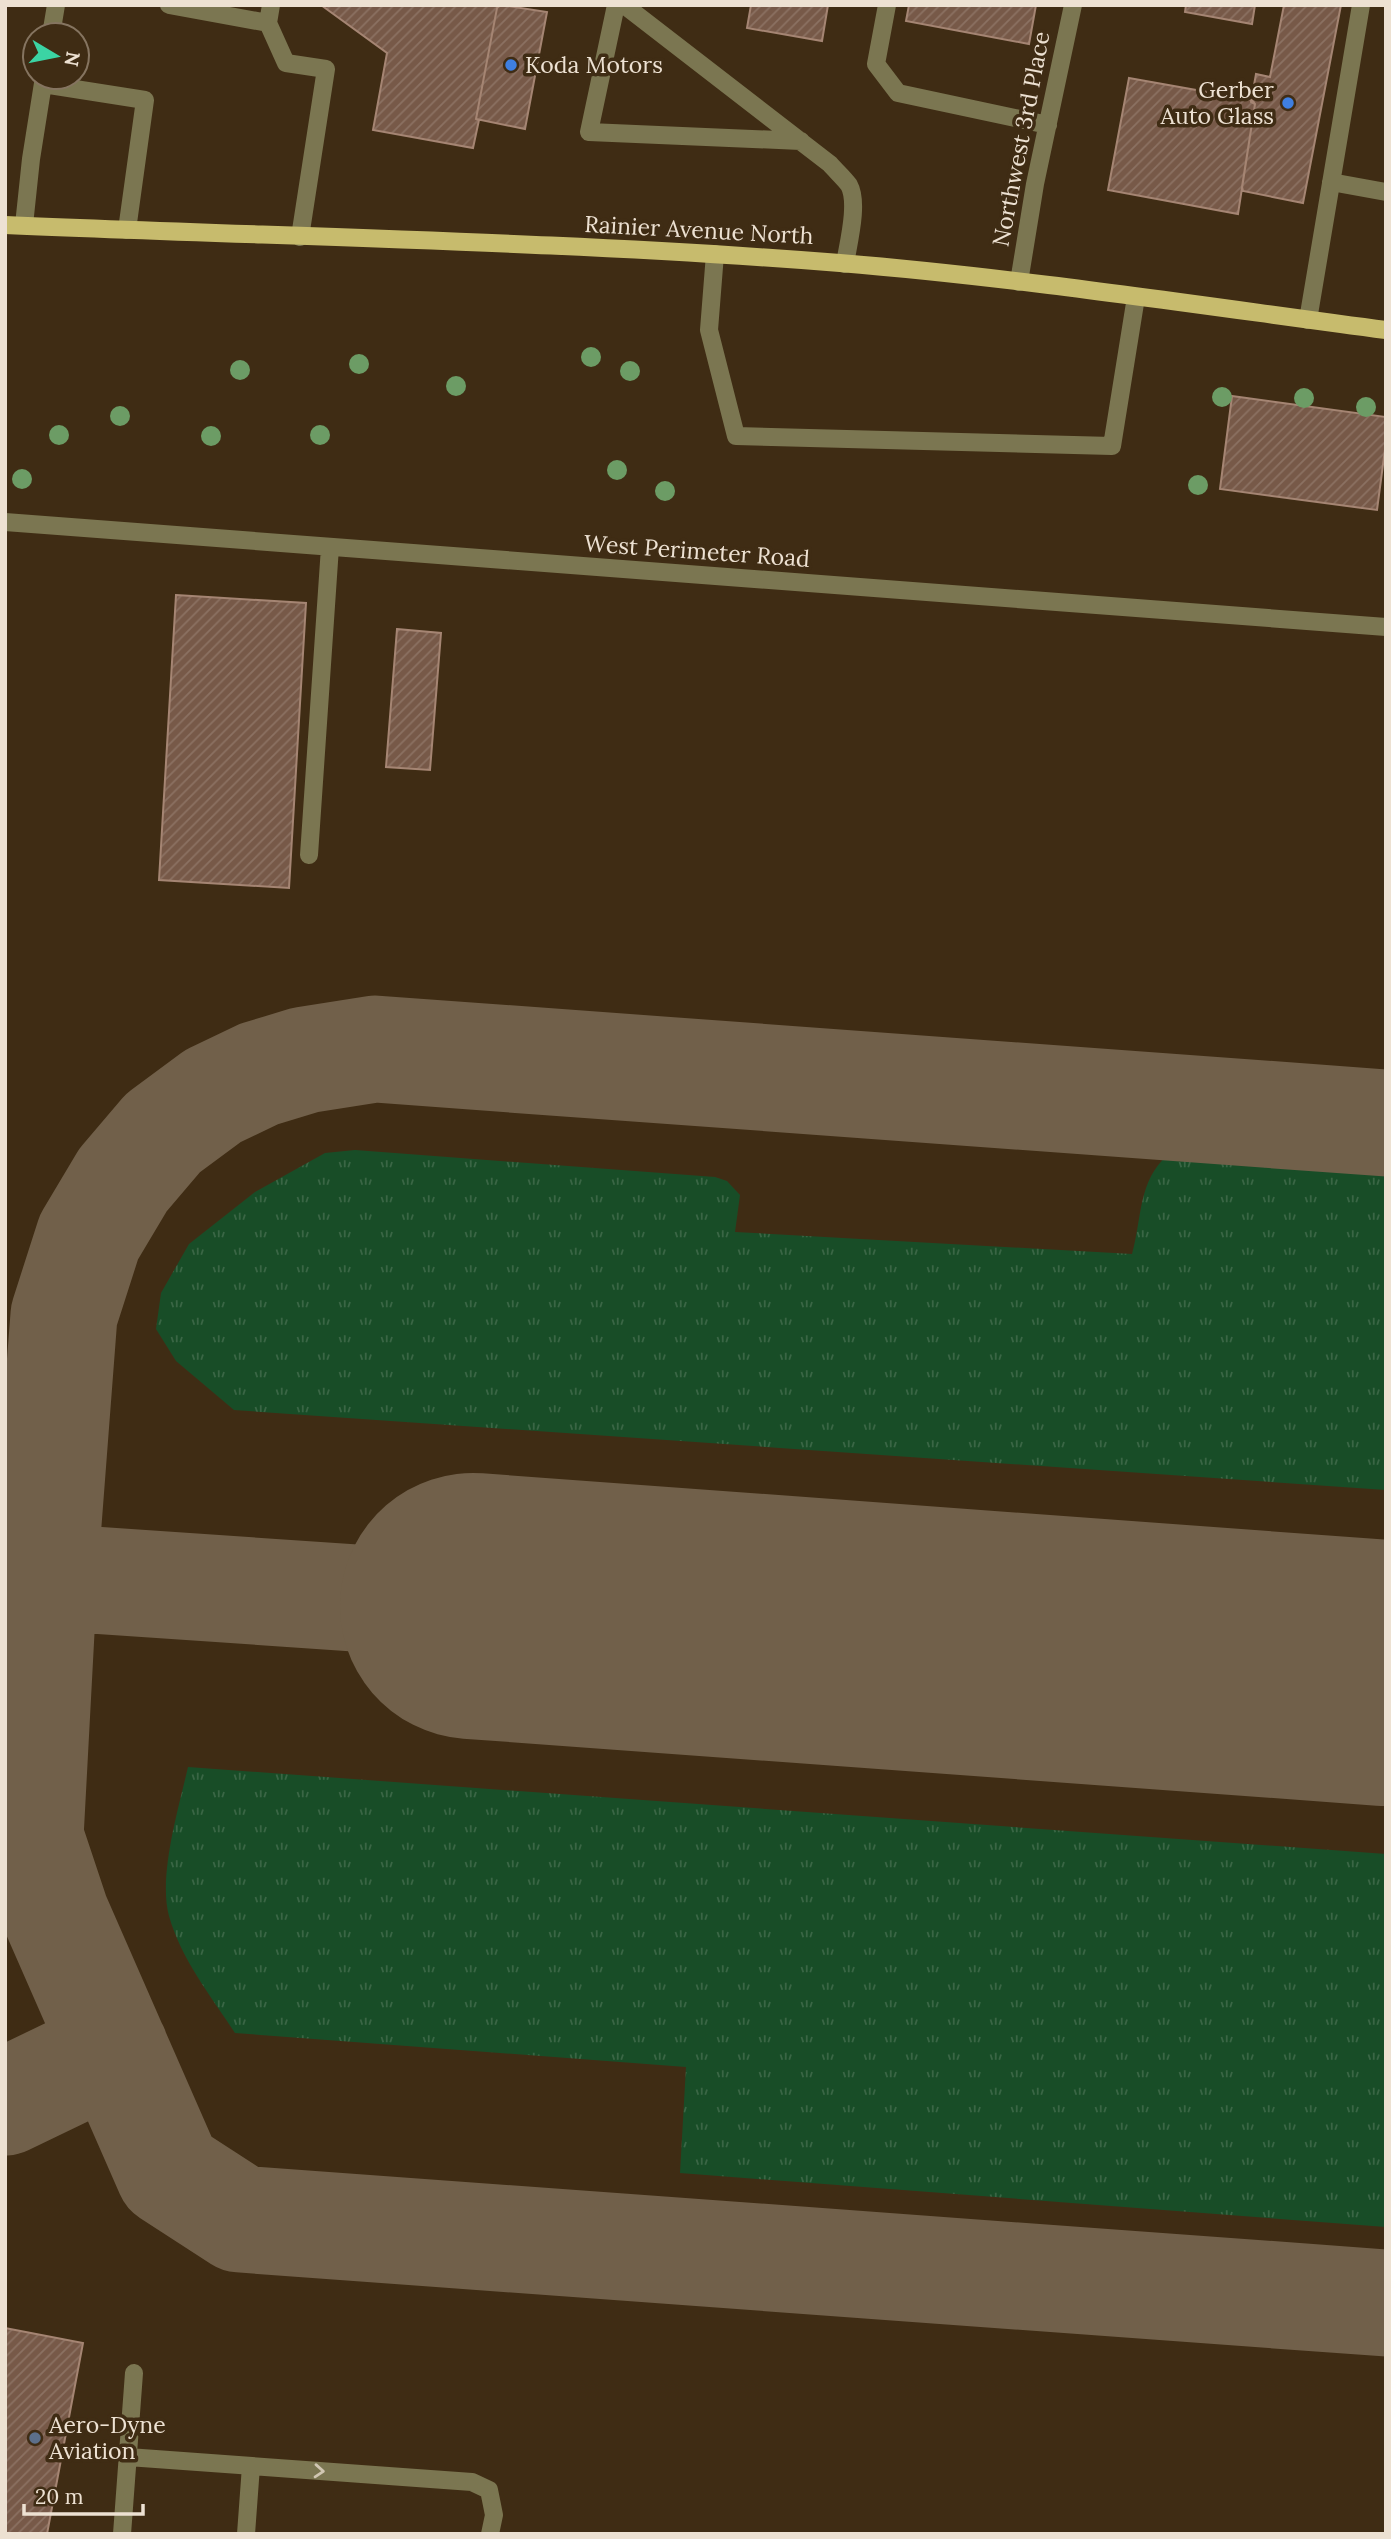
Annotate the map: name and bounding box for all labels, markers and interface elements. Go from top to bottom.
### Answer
north arrow [21,21,91,91]
street label: Northwest 3rd Place [985,29,1056,249]
text: N [60,50,86,69]
place label: Koda Motors [525,50,663,79]
marker: Koda Motors [503,57,519,73]
place label: Gerber Auto Glass [1160,75,1274,130]
marker: Gerber Auto Glass [1280,95,1296,111]
street label: Rainier Avenue North [584,209,815,250]
street label: West Perimeter Road [583,528,811,573]
place label: Aero-Dyne Aviation [48,2410,166,2465]
marker: Aero-Dyne Aviation [27,2430,43,2446]
one-way arrow [314,2463,325,2478]
scale bar [24,2472,144,2516]
text: 20 m [35,2483,84,2510]

